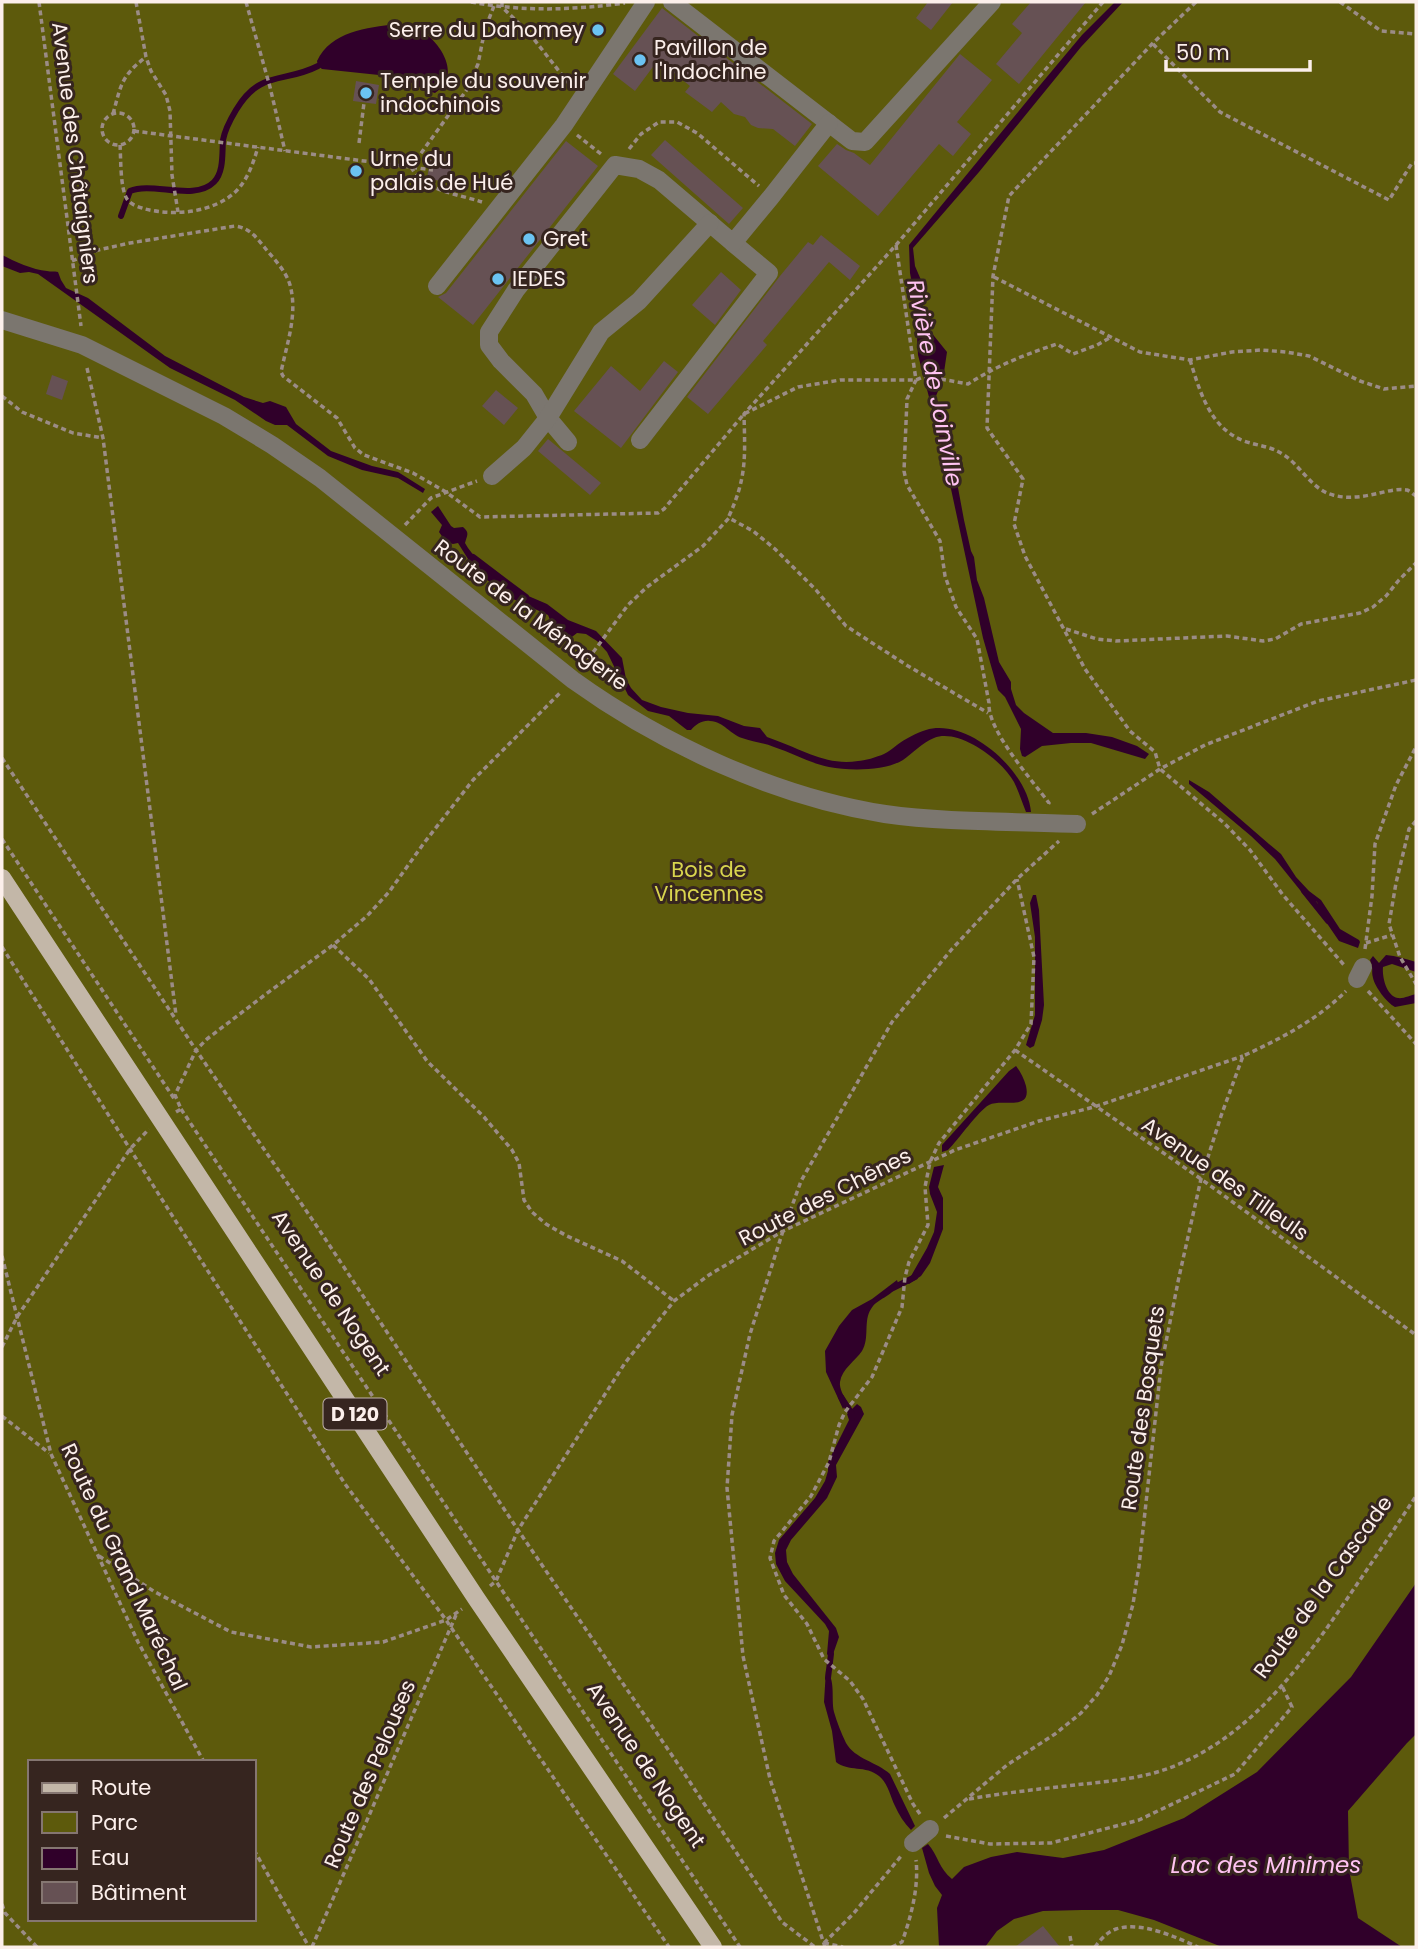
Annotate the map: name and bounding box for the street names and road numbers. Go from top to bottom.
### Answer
street label: Avenue des Châtaigniers [45,20,106,286]
street label: Route de la Ménagerie [428,532,634,697]
street label: Avenue des Tilleuls [1136,1110,1315,1247]
street label: Route des Chênes [734,1141,916,1253]
street label: Avenue de Nogent [265,1204,398,1381]
street label: Route des Bosquets [1114,1304,1171,1512]
road number: D 120 [324,1398,386,1430]
street label: Route du Grand Maréchal [54,1439,195,1695]
street label: Route de la Cascade [1246,1489,1399,1684]
street label: Route des Pelouses [317,1675,422,1872]
street label: Avenue de Nogent [580,1676,713,1853]

